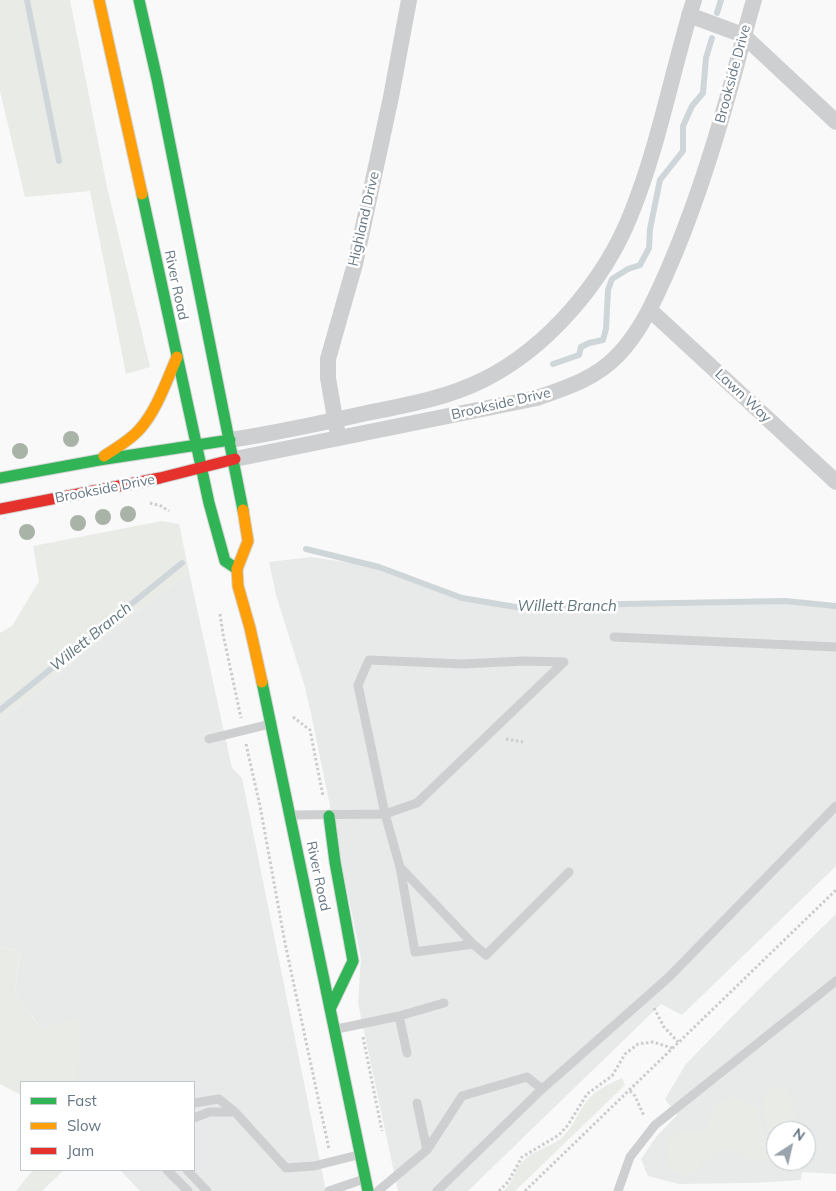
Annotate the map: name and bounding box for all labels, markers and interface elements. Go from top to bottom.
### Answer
street label: Brookside Drive [712,23,754,125]
street label: Highland Drive [345,170,383,268]
street label: River Road [160,249,192,321]
street label: Lawn Way [711,366,775,426]
street label: Brookside Drive [450,384,552,424]
street label: Brookside Drive [54,471,156,507]
water label: Willett Branch [517,597,617,615]
water label: Willett Branch [47,599,135,675]
street label: River Road [302,840,334,912]
legend [20,1081,195,1171]
text: Fast [67,1091,97,1110]
text: Slow [67,1116,101,1135]
north arrow [766,1121,816,1171]
text: N [790,1124,809,1145]
text: Jam [67,1141,94,1160]

